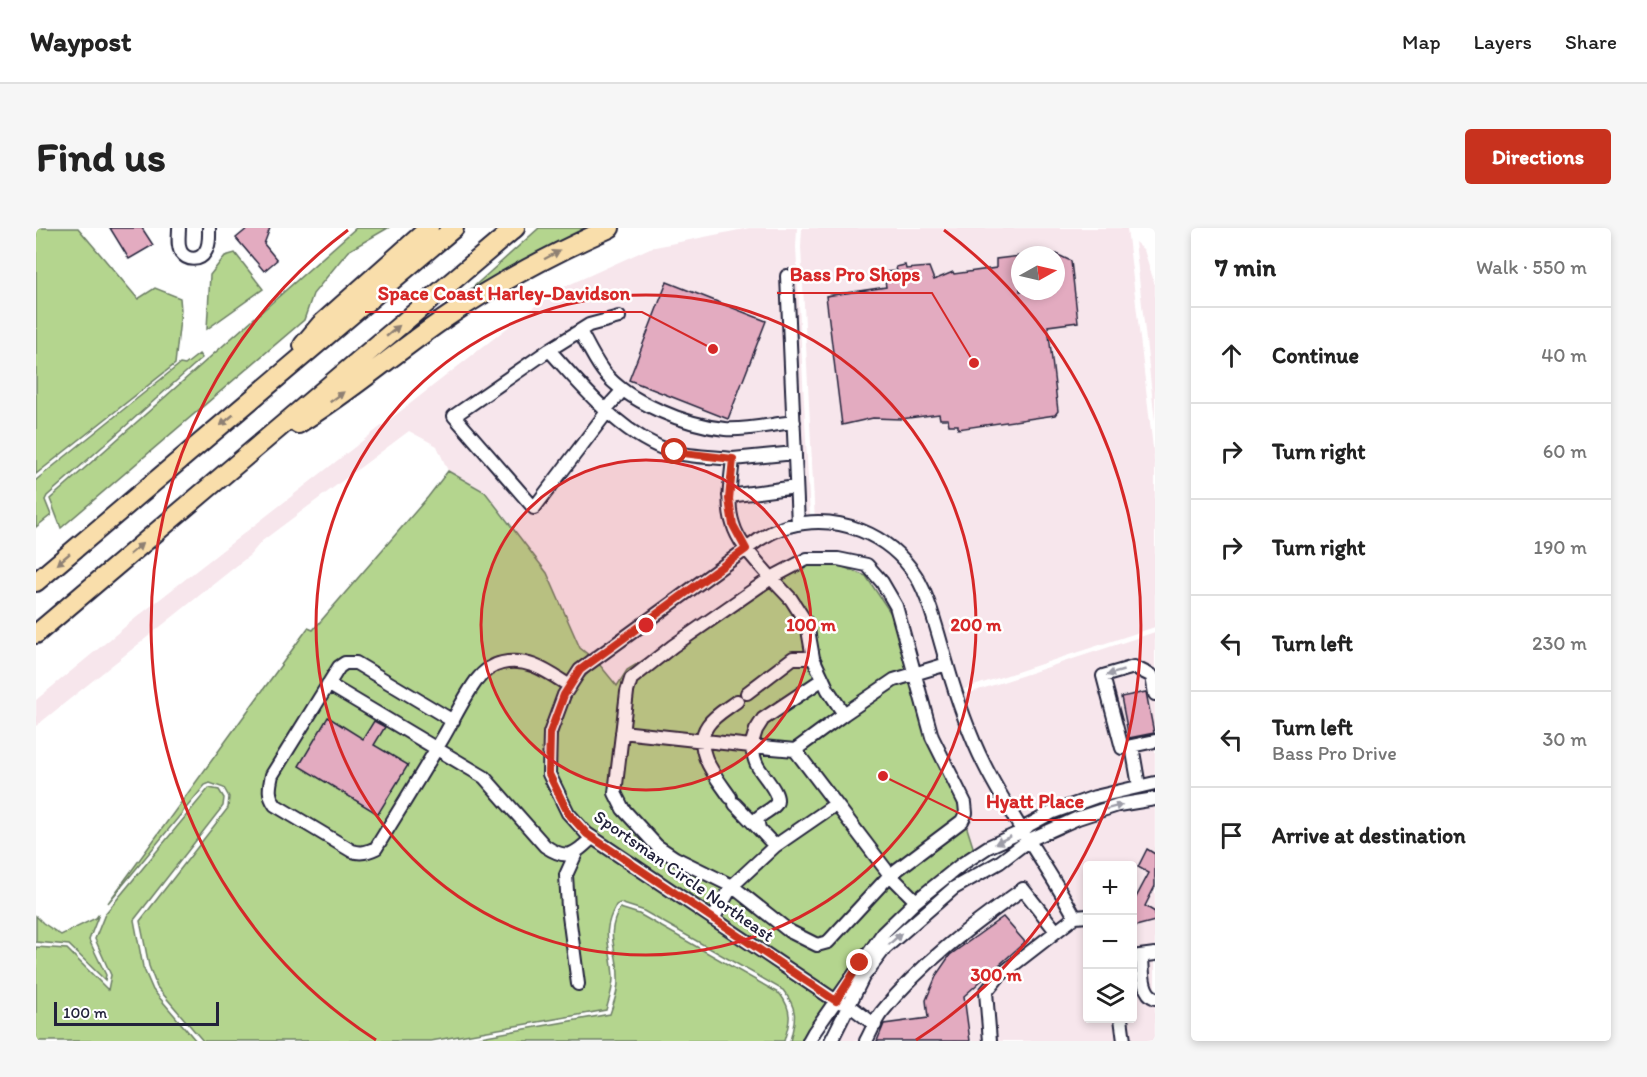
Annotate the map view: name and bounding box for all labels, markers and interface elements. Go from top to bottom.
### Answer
text: Waypost [30,24,132,58]
text: Map [1402,29,1441,54]
text: Layers [1474,29,1532,54]
text: Share [1565,29,1617,54]
button: Directions [1465,129,1611,184]
text: Find us [36,131,166,182]
north arrow [1011,246,1065,300]
one-way arrow [544,250,561,260]
text: 7 min [1215,251,1276,283]
callout: Bass Pro Shops [777,255,932,293]
text: Walk · 550 m [1476,255,1587,279]
text: Bass Pro Shops [790,262,920,287]
callout: Space Coast Harley-Davidson [365,274,642,312]
text: Space Coast Harley-Davidson [378,281,631,306]
one-way arrow [385,325,400,338]
icon: ahead [1215,339,1248,372]
text: Continue [1272,342,1359,369]
text: 40 m [1541,343,1587,367]
one-way arrow [328,391,344,403]
one-way arrow [219,414,235,427]
icon: right [1215,435,1248,468]
route start [661,438,687,464]
text: Turn right [1272,438,1366,465]
text: 60 m [1543,439,1587,463]
icon: right [1215,531,1248,564]
text: Turn right [1272,534,1366,561]
text: 190 m [1534,535,1587,559]
one-way arrow [128,543,143,556]
one-way arrow [55,553,71,566]
text: 100 m [786,614,837,636]
text: 200 m [951,614,1002,636]
centre of rings [636,615,656,635]
icon: left [1215,627,1248,660]
text: Turn left [1272,630,1353,657]
text: 230 m [1532,631,1587,655]
one-way arrow [1106,669,1124,678]
text: Turn left [1272,714,1353,741]
icon: left [1215,723,1248,756]
text: 30 m [1542,727,1587,751]
text: Bass Pro Drive [1272,741,1397,765]
callout: Hyatt Place [973,782,1096,820]
text: Hyatt Place [986,789,1084,814]
one-way arrow [1105,802,1123,811]
street label: Sportsman Circle Northeast [590,805,778,947]
icon: arrive [1215,819,1248,852]
text: Arrive at destination [1272,822,1466,849]
one-way arrow [995,835,1012,844]
map controls [1083,861,1137,1023]
button: + [1083,861,1137,915]
button: − [1083,915,1137,969]
one-way arrow [887,933,902,946]
route end [846,949,872,975]
text: 300 m [970,964,1022,986]
button: layers [1083,969,1137,1023]
scale bar [54,999,219,1026]
text: 100 m [63,1003,107,1022]

